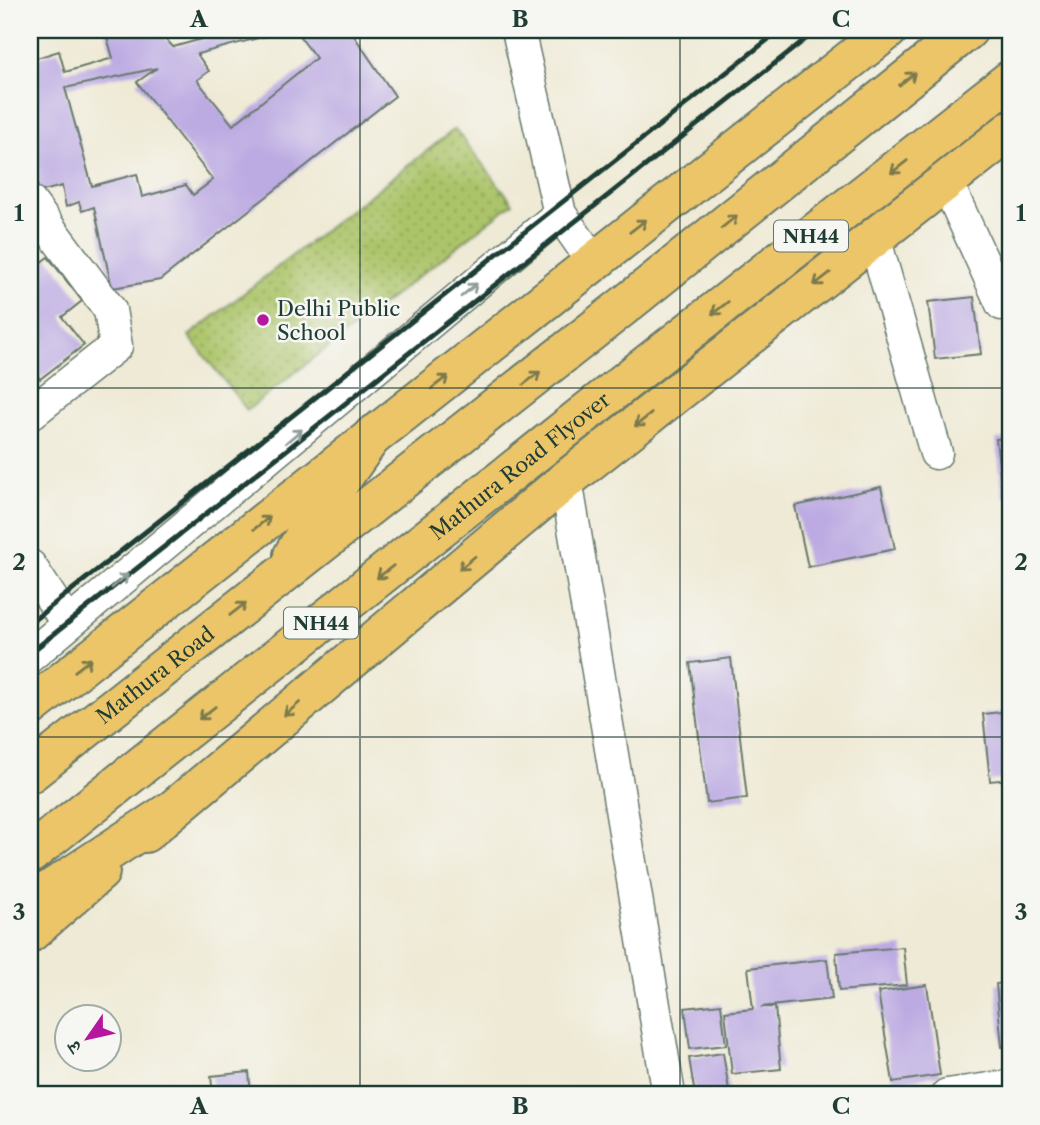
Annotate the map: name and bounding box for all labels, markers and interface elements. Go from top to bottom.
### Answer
text: A [189,5,209,33]
text: B [511,5,529,33]
text: C [832,5,850,33]
one-way arrow [897,72,915,87]
one-way arrow [890,160,908,175]
text: 1 [14,199,25,227]
text: 1 [1016,199,1027,227]
one-way arrow [719,214,738,229]
one-way arrow [628,218,646,233]
road number: NH44 [774,220,848,252]
one-way arrow [813,271,831,286]
one-way arrow [460,282,478,298]
place label: Delhi Public School [277,296,400,345]
one-way arrow [711,300,729,315]
marker: Delhi Public School [255,312,271,328]
one-way arrow [522,371,540,386]
one-way arrow [430,375,449,390]
street label: Mathura Road Flyover [424,386,615,544]
one-way arrow [634,412,653,427]
one-way arrow [285,428,303,443]
one-way arrow [252,516,270,531]
text: 2 [12,548,26,576]
text: 2 [1014,548,1028,576]
one-way arrow [458,555,476,571]
one-way arrow [377,564,395,579]
one-way arrow [110,573,128,589]
one-way arrow [228,602,246,617]
road number: NH44 [284,608,358,638]
street label: Mathura Road [91,621,219,729]
one-way arrow [74,657,92,672]
one-way arrow [283,701,301,717]
one-way arrow [199,706,217,721]
text: 3 [13,898,26,926]
text: 3 [1015,898,1028,926]
north arrow [52,1002,122,1072]
text: उ [61,1036,88,1059]
text: A [189,1092,209,1120]
text: B [511,1092,529,1120]
text: C [832,1092,850,1120]

